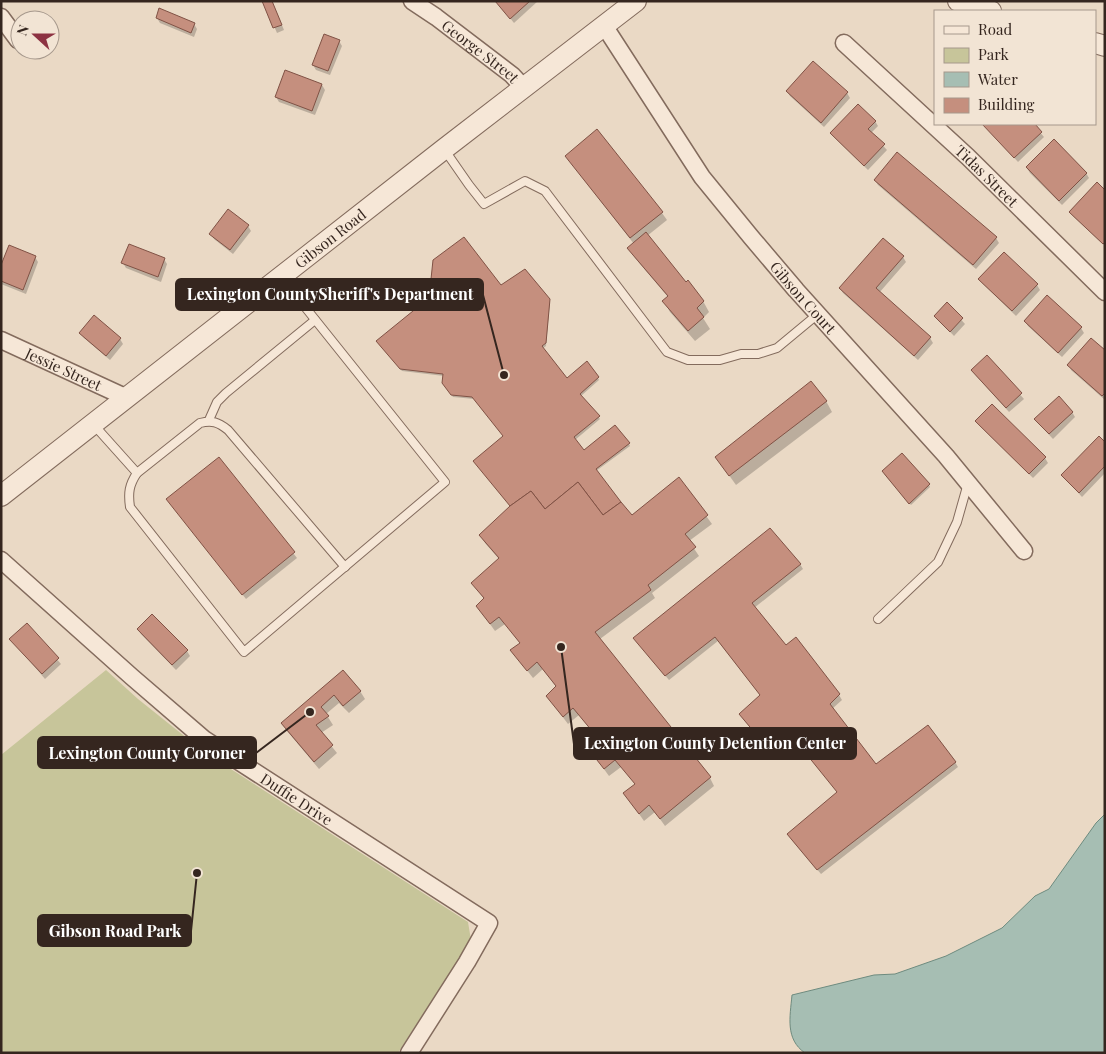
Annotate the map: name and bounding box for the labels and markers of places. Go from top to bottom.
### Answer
callout: Lexington CountySheriff's Department [176,279,483,310]
callout: Lexington County Detention Center [574,728,856,759]
callout: Lexington County Coroner [38,737,256,768]
callout: Gibson Road Park [38,915,191,946]

